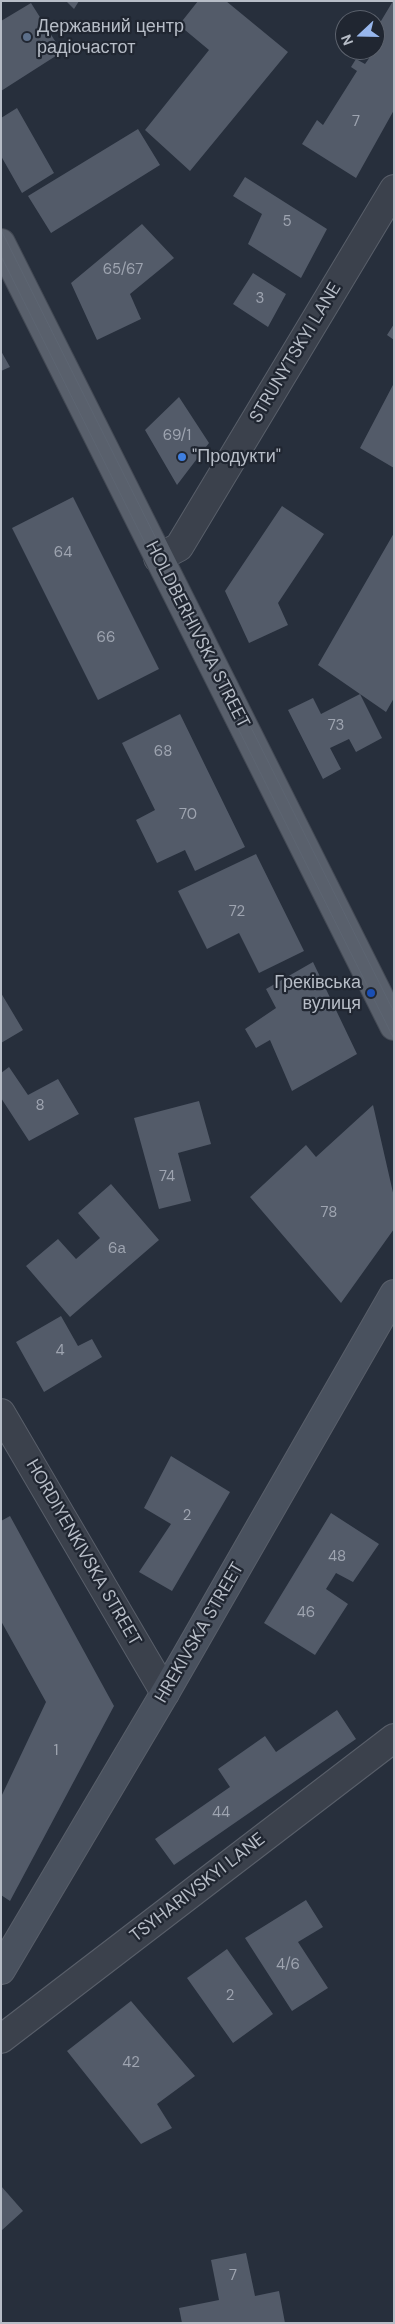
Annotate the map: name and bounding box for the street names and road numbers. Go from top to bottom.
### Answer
street label: STRUNYTSKYI LANE [246,279,346,427]
street label: HOLDBERHIVSKA STREET [140,538,254,732]
street label: HORDIYENKIVSKA STREET [21,1456,145,1650]
street label: HREKIVSKA STREET [151,1559,249,1707]
street label: TSYHARIVSKYI LANE [126,1829,270,1947]

